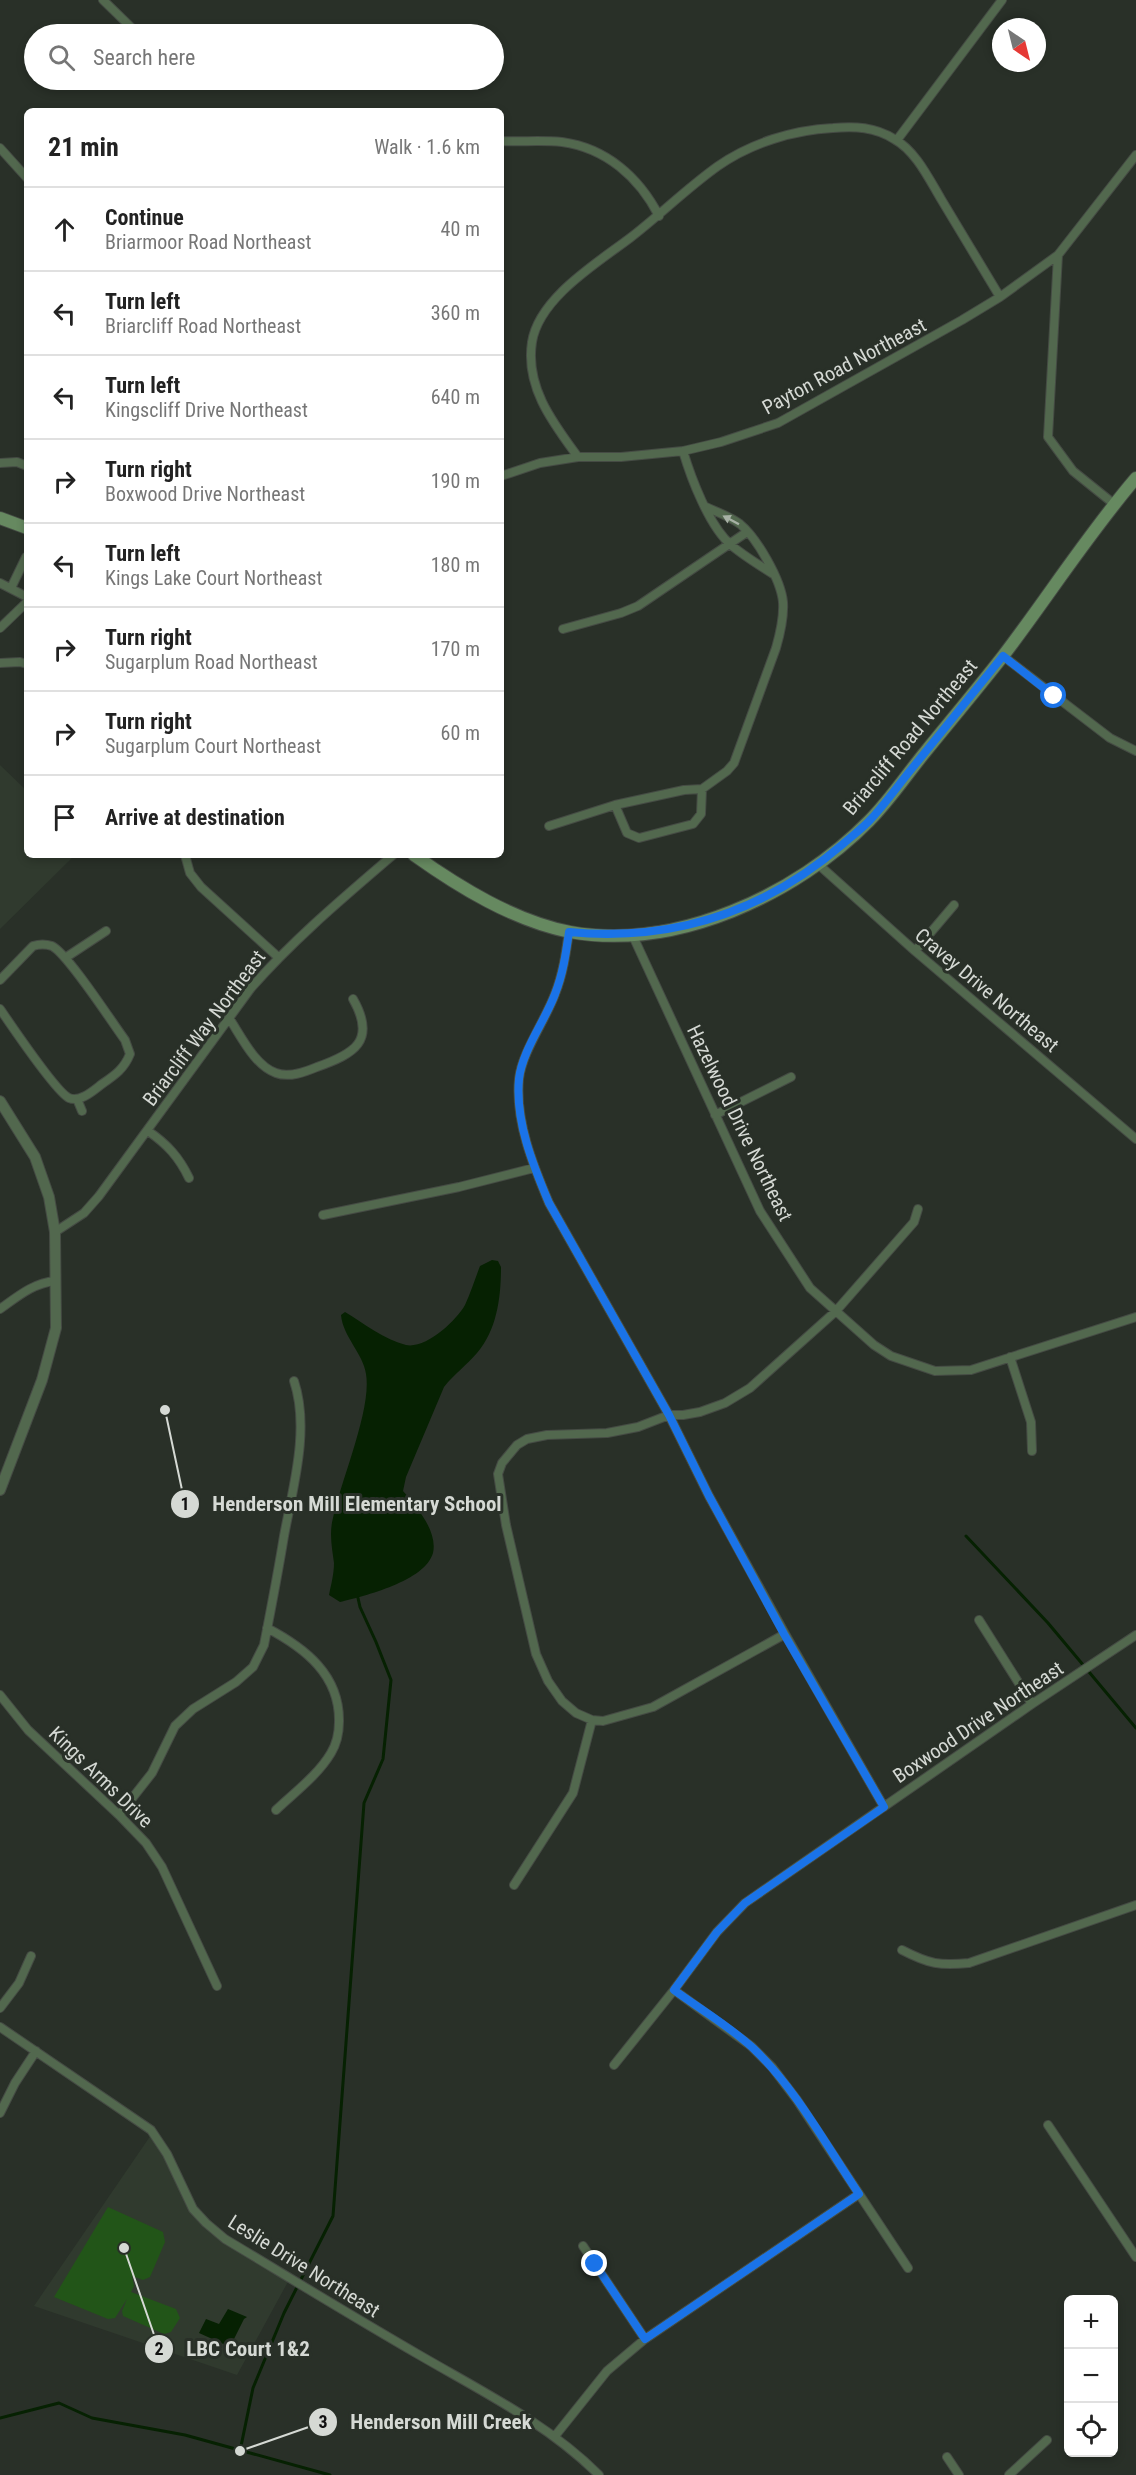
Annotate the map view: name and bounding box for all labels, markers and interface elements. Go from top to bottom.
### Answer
north arrow [992,18,1046,72]
search box [24,24,504,90]
icon: search [45,41,78,74]
text: Search here [93,45,195,70]
text: 21 min [48,132,119,162]
text: Walk · 1.6 km [374,135,480,159]
text: Continue [105,205,184,230]
icon: ahead [48,213,81,246]
text: 40 m [441,217,480,241]
text: Briarmoor Road Northeast [105,230,311,254]
text: Turn left [105,289,180,314]
icon: left [48,297,81,330]
text: 360 m [431,301,480,325]
street label: Payton Road Northeast [758,313,930,419]
text: Briarcliff Road Northeast [105,314,301,338]
text: Turn left [105,373,180,398]
icon: left [48,381,81,414]
text: 640 m [431,385,480,409]
text: Kingscliff Drive Northeast [105,398,308,422]
text: Turn right [105,457,192,482]
icon: right [48,465,81,498]
text: 190 m [431,469,480,493]
text: Boxwood Drive Northeast [105,482,305,506]
one-way arrow [723,515,740,525]
text: Turn left [105,541,180,566]
icon: left [48,549,81,582]
text: 180 m [431,553,480,577]
text: Kings Lake Court Northeast [105,566,322,590]
text: Turn right [105,625,192,650]
icon: right [48,633,81,666]
text: 170 m [431,637,480,661]
text: Sugarplum Road Northeast [105,650,318,674]
street label: Briarcliff Road Northeast [838,654,982,820]
route start [1040,682,1066,708]
text: Turn right [105,709,192,734]
icon: right [48,717,81,750]
text: 60 m [441,721,480,745]
text: Sugarplum Court Northeast [105,734,321,758]
icon: arrive [48,801,81,834]
text: Arrive at destination [105,805,285,830]
street label: Cravey Drive Northeast [910,923,1064,1057]
street label: Briarcliff Way Northeast [138,945,270,1111]
street label: Hazelwood Drive Northeast [682,1021,798,1225]
callout: Henderson Mill Elementary School [170,1484,513,1523]
text: Henderson Mill Elementary School [212,1492,502,1516]
text: 1 [180,1493,190,1514]
street label: Boxwood Drive Northeast [888,1656,1068,1788]
street label: Kings Arms Drive [44,1721,158,1833]
street label: Leslie Drive Northeast [224,2210,384,2322]
route end [581,2250,607,2276]
map controls [1064,2295,1118,2457]
button: + [1064,2295,1118,2349]
callout: LBC Court 1&2 [144,2329,322,2368]
text: LBC Court 1&2 [186,2337,310,2361]
text: 2 [154,2338,164,2359]
button: − [1064,2349,1118,2403]
callout: Henderson Mill Creek [308,2403,544,2442]
button: locate [1064,2403,1118,2457]
text: Henderson Mill Creek [350,2410,533,2434]
text: 3 [318,2411,328,2432]

